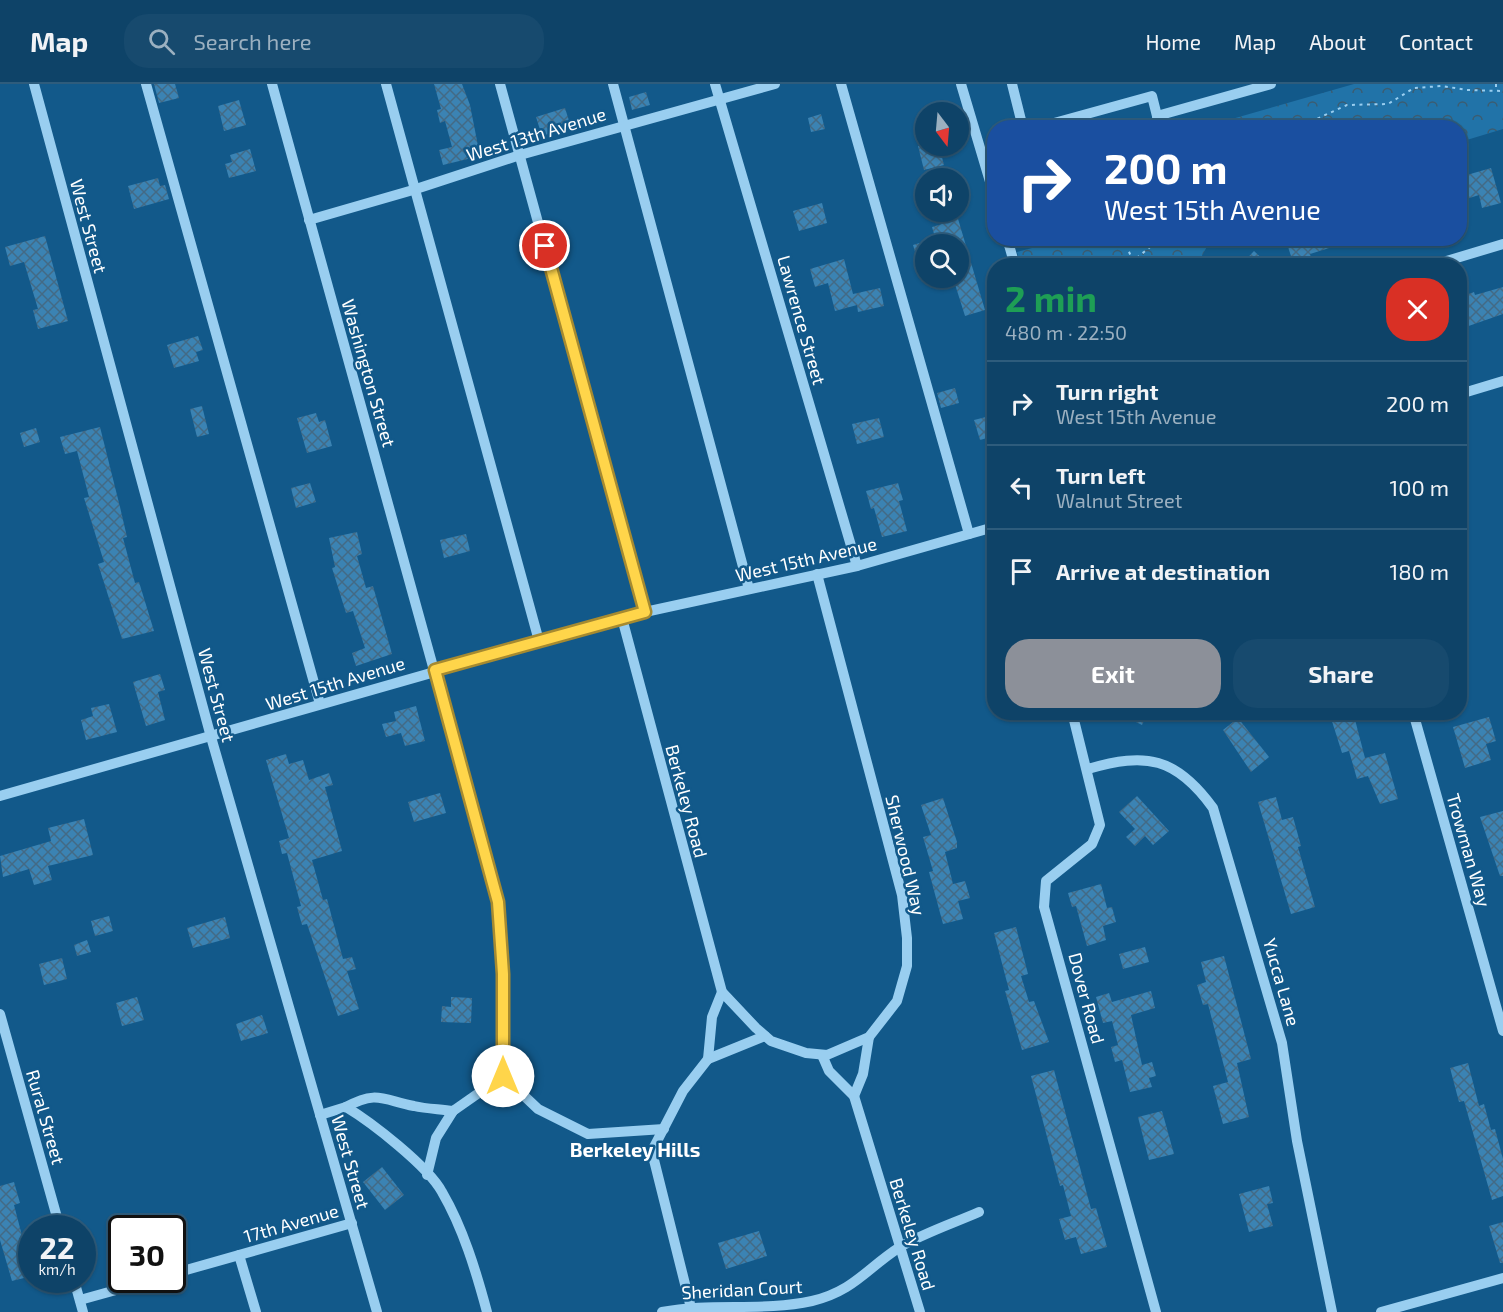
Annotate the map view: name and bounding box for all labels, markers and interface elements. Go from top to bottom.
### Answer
search box [124,14,544,68]
text: Map [30,24,88,58]
icon: search [145,25,178,58]
text: Search here [193,28,312,54]
text: Home [1145,29,1201,54]
text: Map [1234,29,1276,54]
text: About [1309,29,1366,54]
text: Contact [1399,29,1473,54]
street label: West 13th Avenue [464,102,608,166]
north arrow [915,102,969,156]
map controls [915,102,969,288]
text: 200 m [1104,142,1227,192]
icon: right [1005,144,1083,222]
button: sound [915,168,969,222]
street label: West Street [66,177,112,276]
text: West 15th Avenue [1104,193,1321,225]
pin [519,220,570,271]
icon: arrive [528,229,561,262]
button: search [915,234,969,288]
street label: Lawrence Street [773,253,831,387]
text: 2 min [1005,276,1097,319]
button: close [1386,278,1449,341]
street label: Washington Street [337,296,401,450]
text: 480 m · 22:50 [1005,320,1127,344]
text: Turn right [1056,378,1158,404]
icon: right [1005,387,1038,420]
text: 200 m [1386,390,1449,416]
text: West 15th Avenue [1056,404,1217,428]
text: Turn left [1056,462,1145,488]
icon: left [1005,471,1038,504]
text: 100 m [1390,474,1449,500]
text: Walnut Street [1056,488,1182,512]
street label: West 15th Avenue [733,532,879,586]
icon: arrive [1005,555,1038,588]
text: Arrive at destination [1056,558,1270,584]
text: 180 m [1389,558,1449,584]
button: Exit [1005,639,1221,708]
button: Share [1233,639,1449,708]
street label: West Street [194,646,240,745]
street label: West 15th Avenue [263,651,407,715]
street label: Berkeley Road [661,742,713,860]
street label: Trowman Way [1442,791,1496,910]
street label: Sherwood Way [881,793,931,918]
street label: Yucca Lane [1259,936,1305,1028]
street label: Dover Road [1064,950,1110,1046]
position arrow [471,1044,535,1108]
street label: Rural Street [22,1067,70,1167]
street label: West Street [327,1113,375,1212]
district label: Berkeley Hills [570,1137,700,1162]
street label: Berkeley Road [886,1175,940,1293]
street label: 17th Avenue [241,1199,341,1247]
speed limit sign: 30 [108,1215,186,1293]
text: 22 [40,1229,74,1265]
text: km/h [38,1260,76,1278]
street label: Sheridan Court [681,1275,803,1303]

